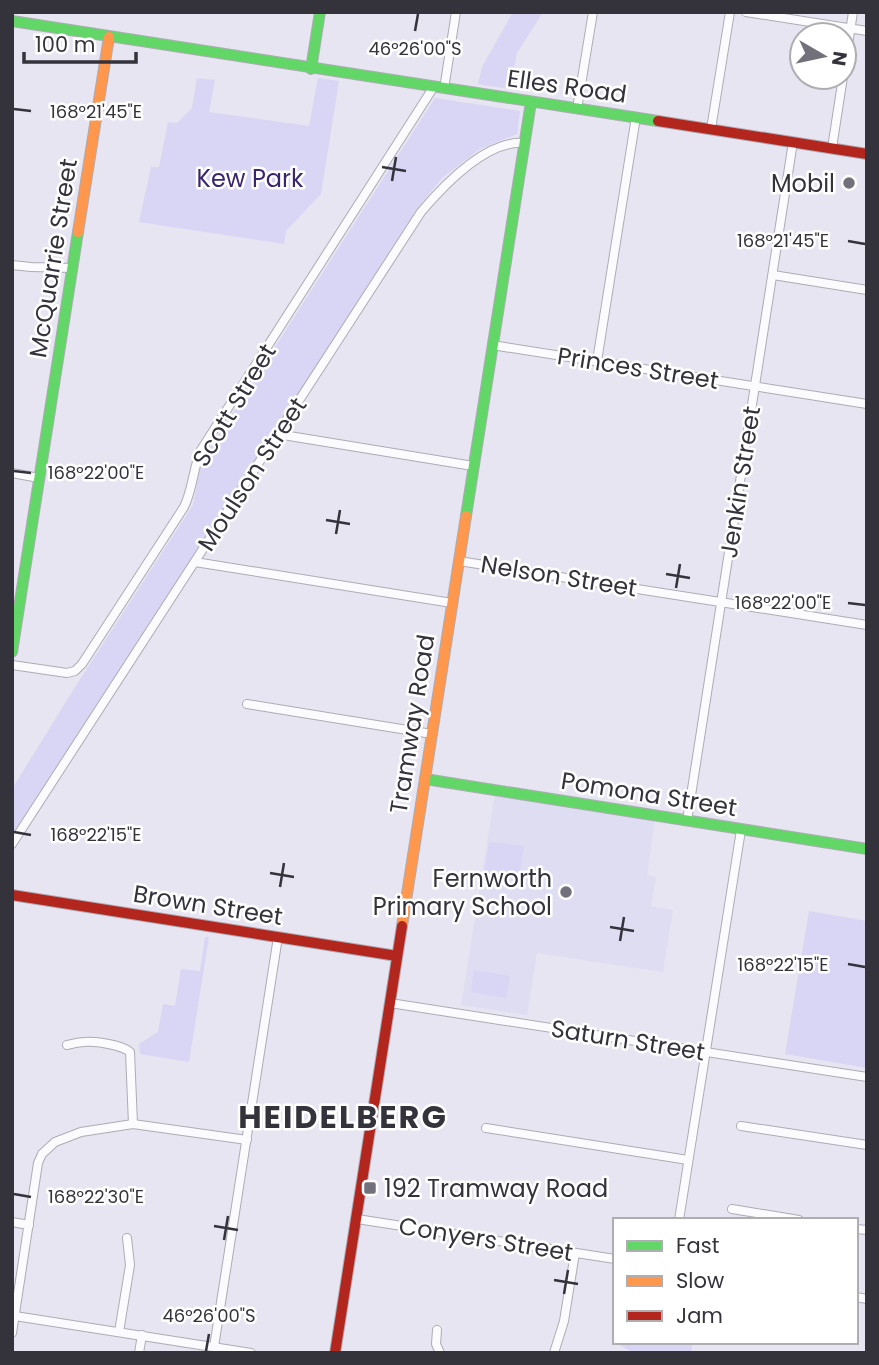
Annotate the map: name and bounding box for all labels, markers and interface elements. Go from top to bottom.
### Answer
scale bar [24,21,136,65]
north arrow [788,21,858,91]
text: 100 m [35,30,95,59]
text: 46°26'00"S [368,36,462,61]
text: N [825,49,854,68]
street label: Elles Road [505,61,629,111]
text: 168°21'45"E [50,99,142,124]
street label: McQuarrie Street [21,156,85,360]
park label: Kew Park [197,162,304,195]
place label: Mobil [771,167,835,200]
marker: Mobil [841,175,857,191]
text: 168°21'45"E [737,228,829,253]
street label: Scott Street [184,337,284,473]
street label: Princes Street [555,339,721,397]
street label: Moulson Street [190,391,314,557]
street label: Jenkin Street [712,404,768,560]
text: 168°22'00"E [48,460,144,485]
street label: Nelson Street [479,547,639,605]
text: 168°22'00"E [735,590,831,615]
street label: Tramway Road [382,632,442,816]
street label: Pomona Street [559,764,739,824]
text: 168°22'15"E [50,822,142,847]
place label: Fernworth Primary School [373,862,552,923]
street label: Brown Street [131,877,285,933]
marker: Fernworth Primary School [558,884,574,900]
text: 168°22'15"E [737,952,829,977]
street label: Saturn Street [549,1012,707,1068]
district label: HEIDELBERG [238,1094,448,1139]
place label: 192 Tramway Road [384,1172,608,1205]
marker: 192 Tramway Road [362,1180,378,1196]
text: 168°22'30"E [48,1184,144,1209]
street label: Conyers Street [397,1209,575,1269]
legend [613,1218,858,1344]
text: Fast [676,1231,719,1260]
text: Slow [676,1266,724,1295]
text: Jam [676,1301,723,1330]
text: 46°26'00"S [162,1303,256,1328]

